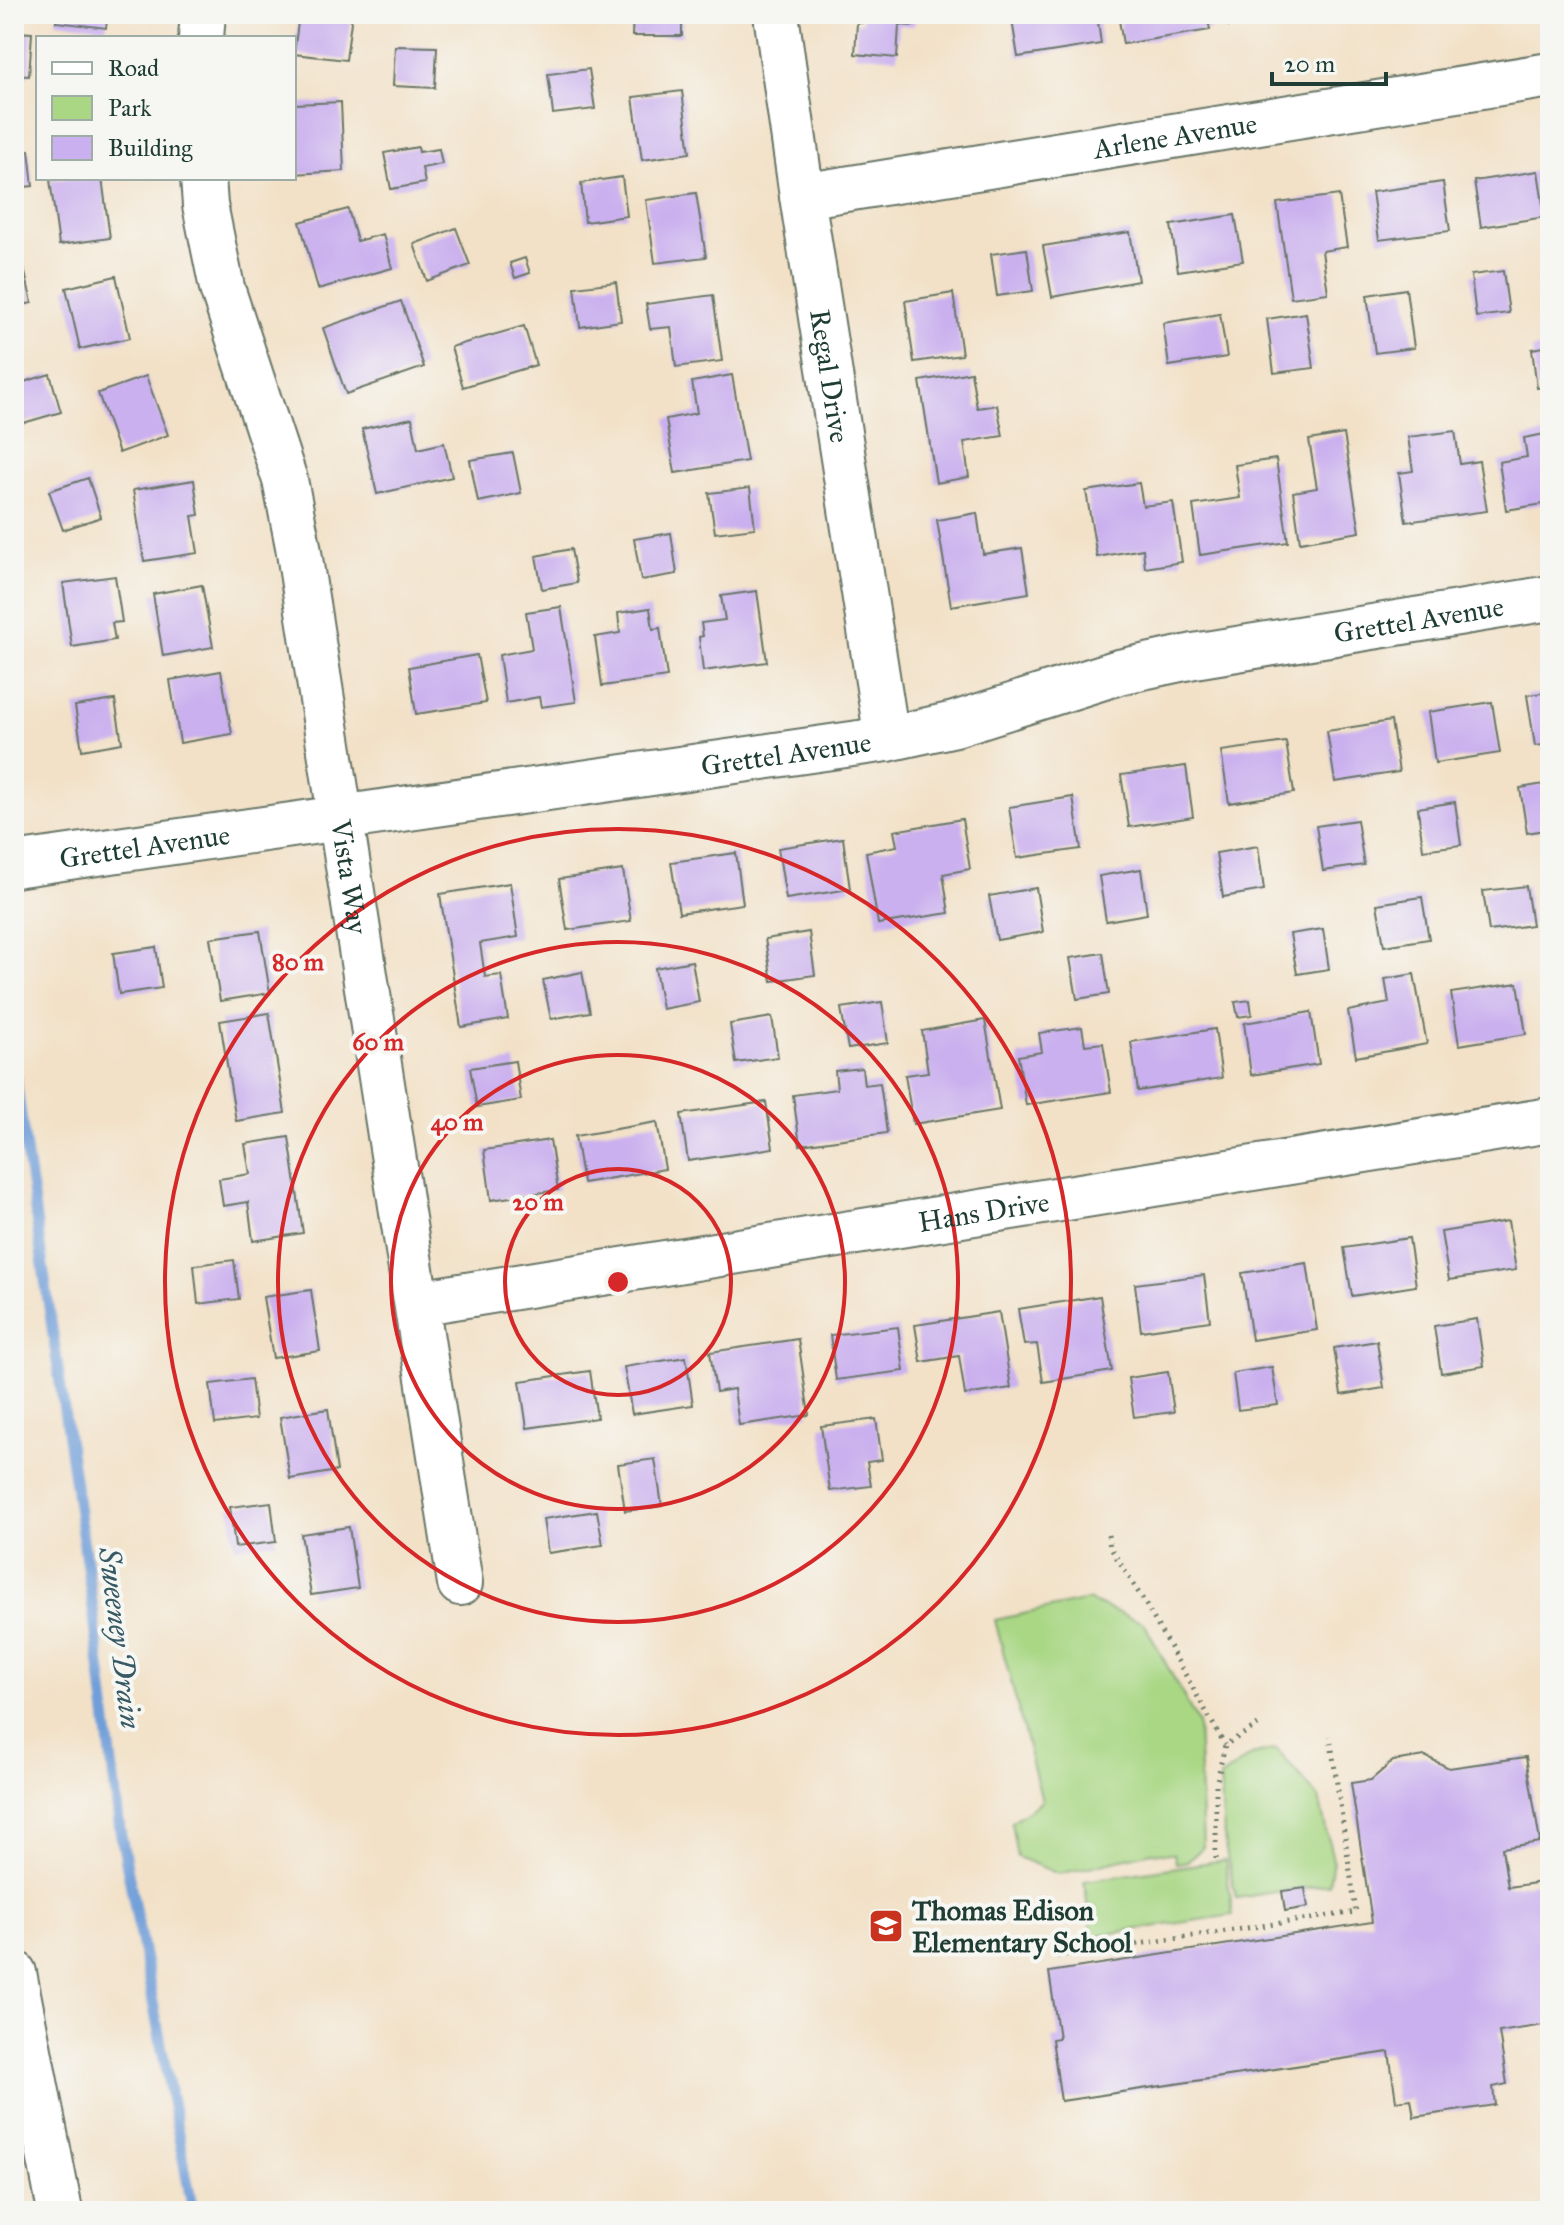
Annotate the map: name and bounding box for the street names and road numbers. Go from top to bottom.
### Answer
street label: Arlene Avenue [1090,105,1260,166]
street label: Regal Drive [802,307,858,445]
street label: Grettel Avenue [1331,588,1506,650]
street label: Grettel Avenue [699,724,873,783]
street label: Vista Way [323,816,376,937]
street label: Grettel Avenue [57,817,232,876]
street label: Hans Drive [916,1184,1052,1239]

